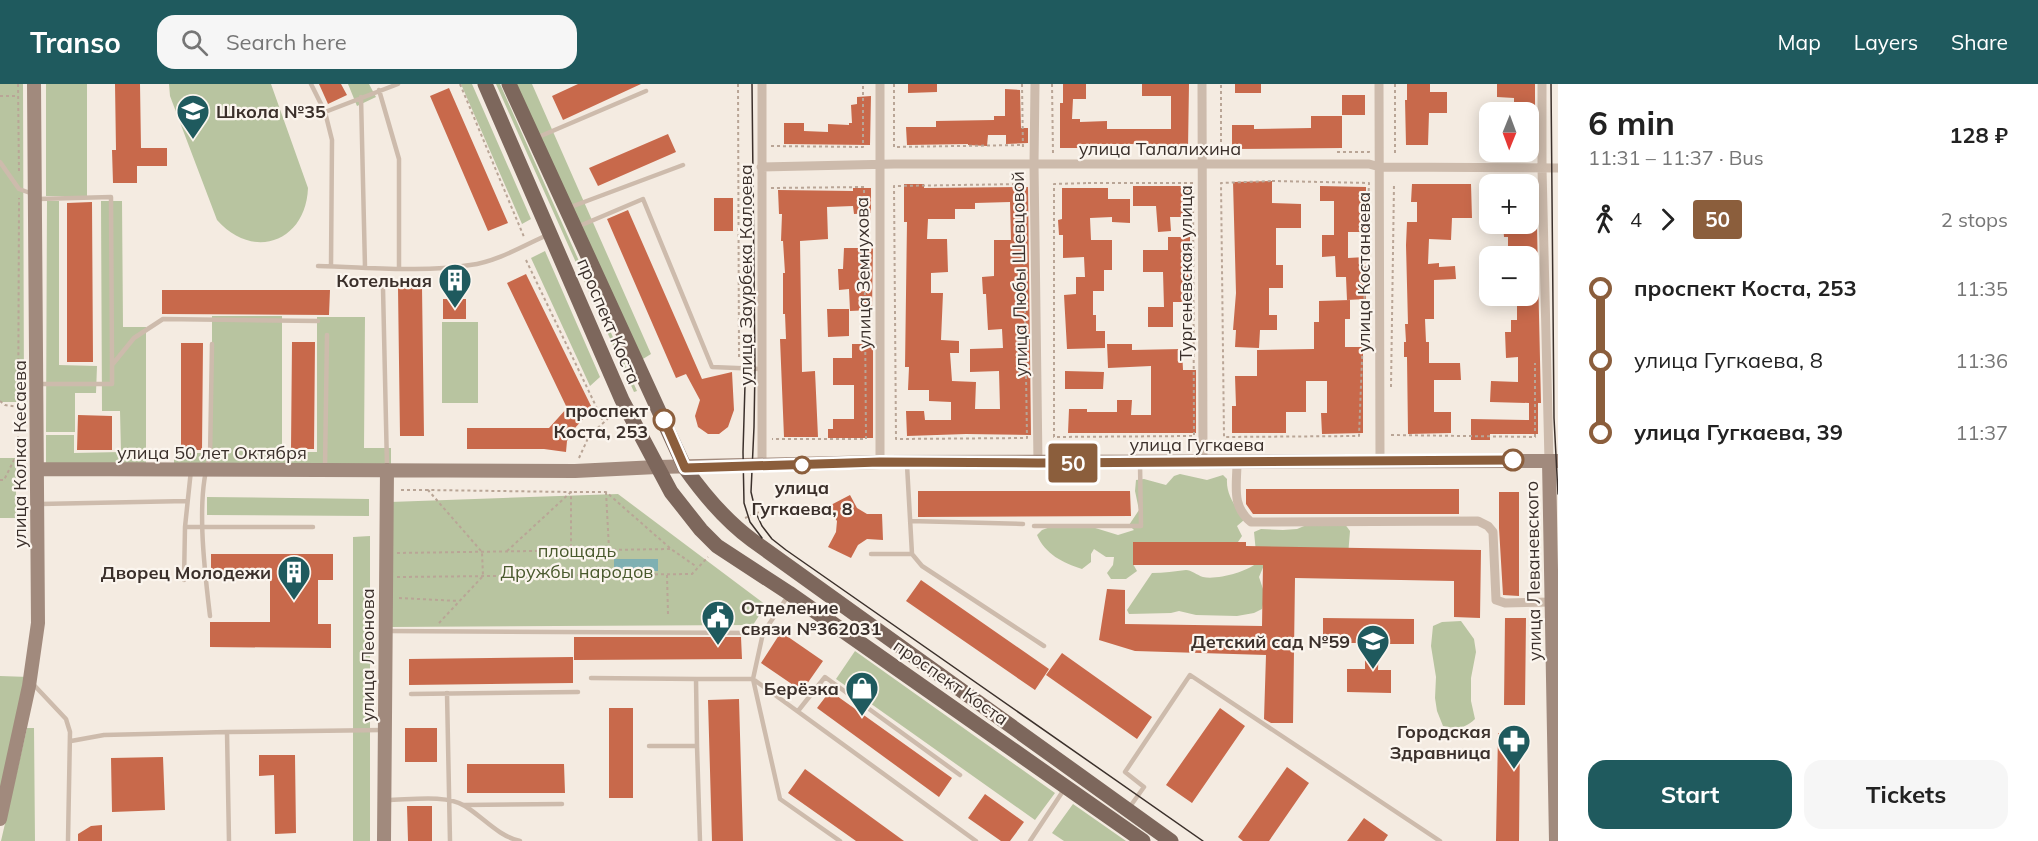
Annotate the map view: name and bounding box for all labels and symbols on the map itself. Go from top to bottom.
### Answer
school or university icon: Школа №35 [175,93,211,140]
place label: Школа №35 [216,100,326,123]
north arrow [1479,102,1539,162]
street label: улица Талалихина [1079,137,1241,160]
street label: улица Заурбека Калоева [734,164,757,386]
street label: улица Любы Шевцовой [1006,171,1032,377]
street label: Тургеневская улица [1174,185,1197,361]
street label: улица Костанаева [1352,192,1375,352]
street label: улица Земнухова [850,197,876,349]
street label: проспект Коста [572,254,646,388]
building icon: Котельная [437,262,473,309]
place label: Котельная [336,269,432,292]
street label: улица Колка Кесаева [8,360,31,548]
place label: проспект Коста, 253 [554,399,648,443]
marker: проспект Коста, 253 [653,409,675,431]
street label: улица Гугкаева [1130,433,1264,456]
street label: улица 50 лет Октября [117,441,307,464]
line badge: 50 [1046,444,1100,482]
unlabelled marker [1502,449,1524,471]
marker: улица Гугкаева, 8 [793,456,811,474]
place label: улица Гугкаева, 8 [752,476,853,520]
street label: улица Леваневского [1520,481,1546,661]
park label: площадь Дружбы народов [501,539,653,583]
building icon: Дворец Молодежи [276,554,312,601]
place label: Дворец Молодежи [101,561,271,584]
street label: улица Леонова [356,588,379,722]
place label: Отделение связи №362031 [741,596,881,640]
public building icon: Отделение связи №362031 [700,599,736,646]
school or university icon: Детский сад №59 [1355,623,1391,670]
place label: Детский сад №59 [1191,630,1350,653]
street label: проспект Коста [889,634,1013,730]
shop icon: Берёзка [844,670,880,717]
place label: Берёзка [764,677,839,700]
place label: Городская Здравница [1390,720,1491,764]
pharmacy icon: Городская Здравница [1496,723,1532,770]

